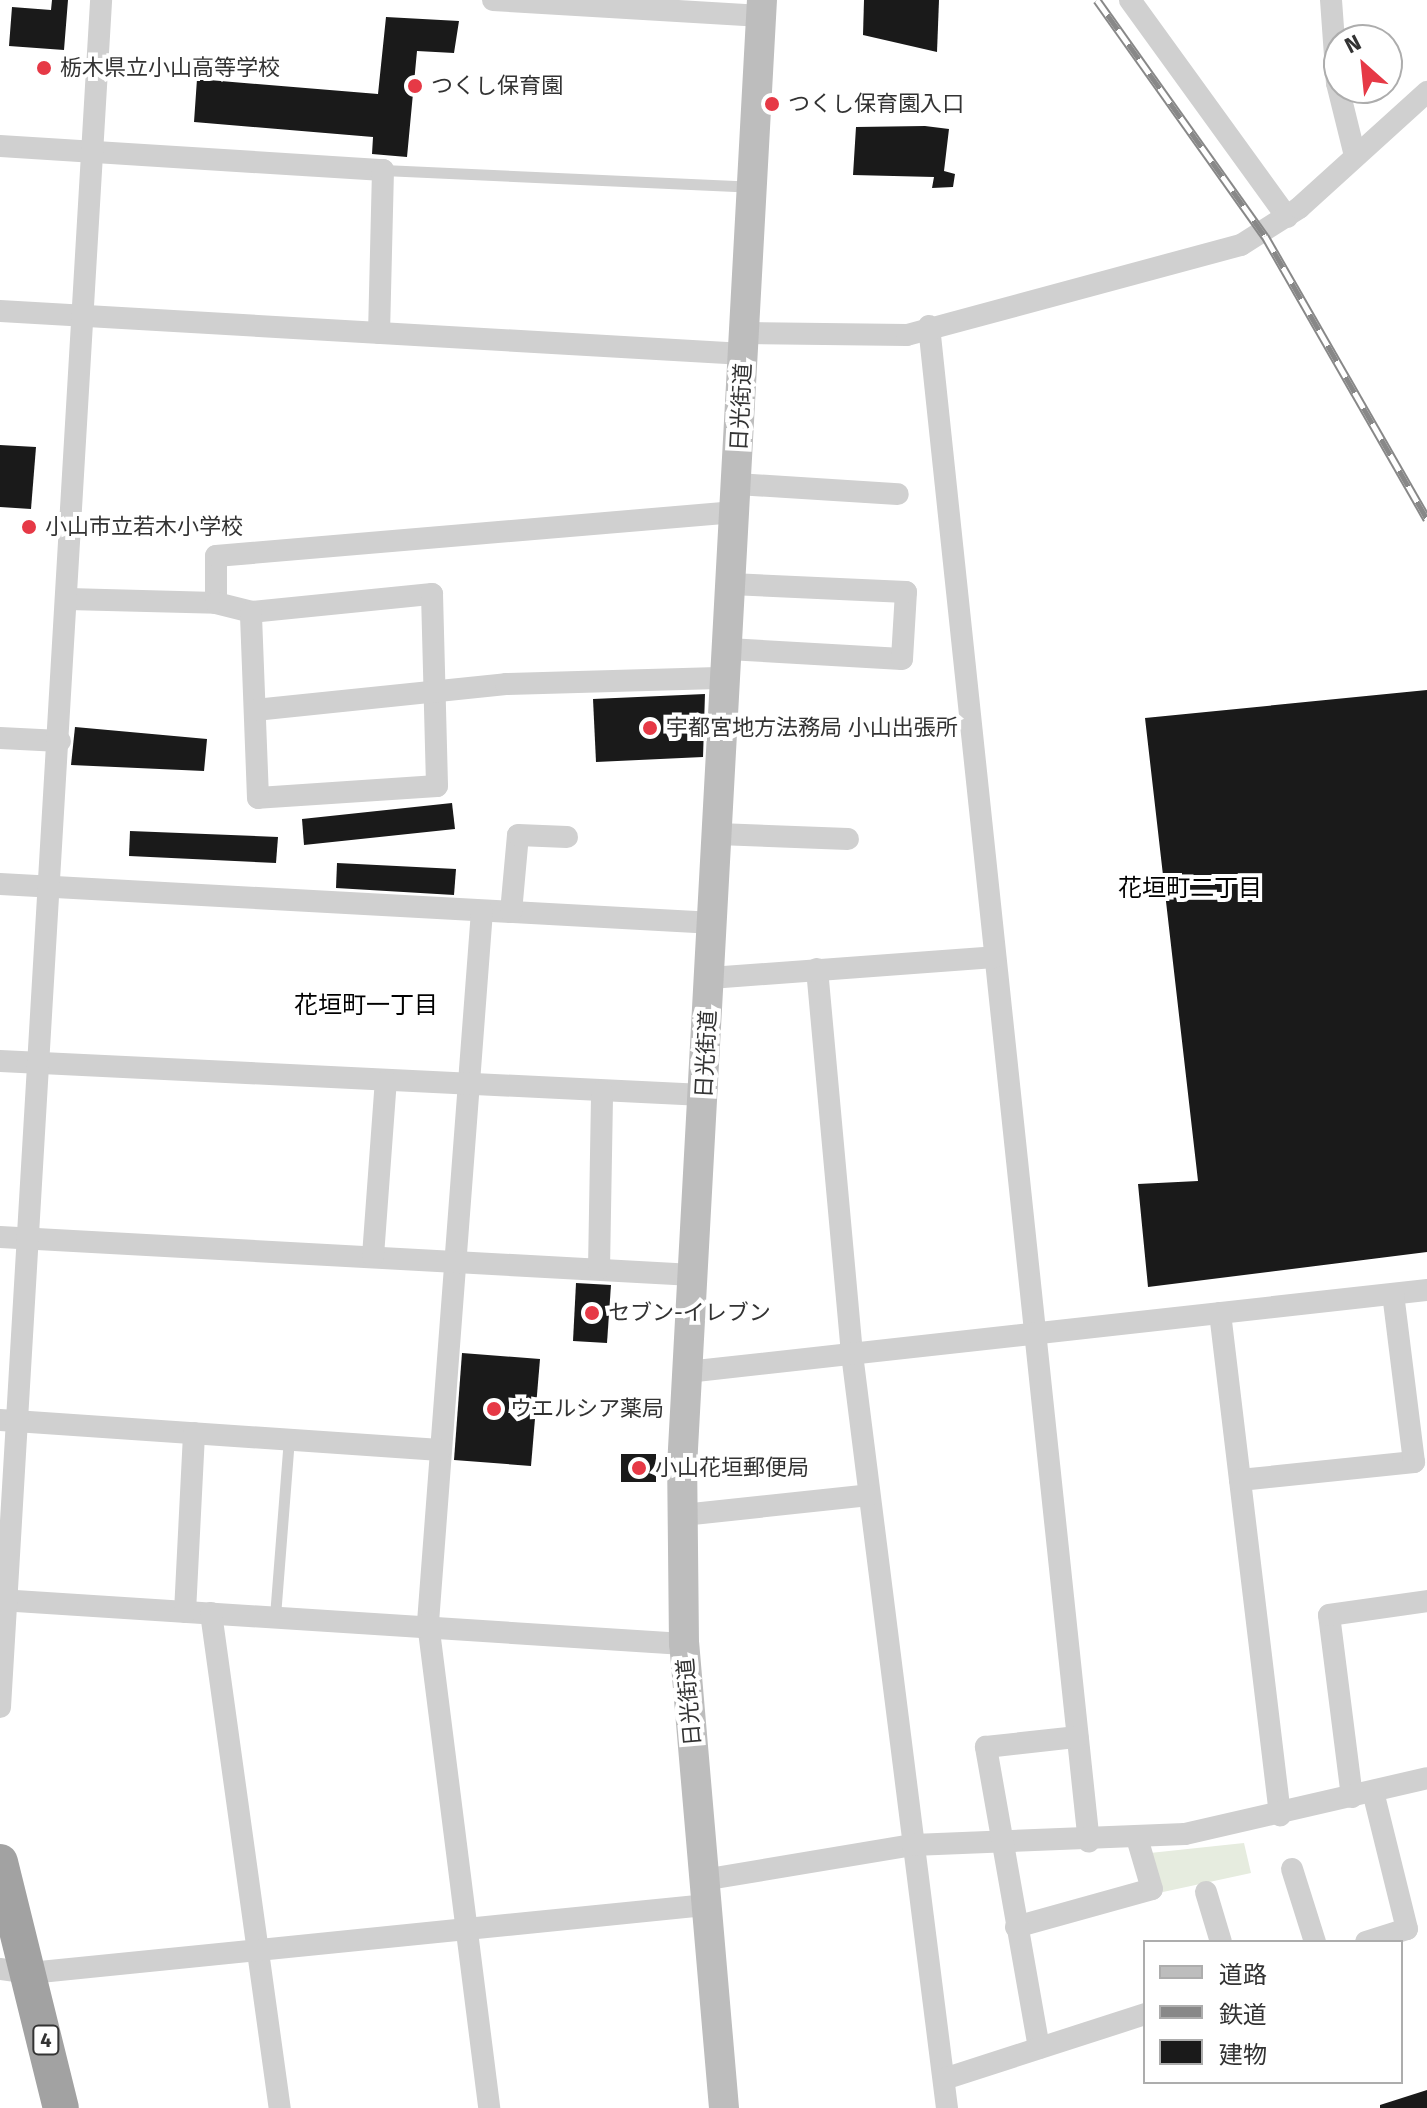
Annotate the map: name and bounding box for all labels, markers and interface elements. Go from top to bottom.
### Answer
north arrow [1323,24,1403,104]
text: N [1340,29,1365,59]
place label: 栃木県立小山高等学校 [60,55,280,81]
marker: 栃木県立小山高等学校 [35,59,53,77]
place label: つくし保育園 [431,73,563,99]
marker: つくし保育園 [406,77,424,95]
place label: つくし保育園入口 [788,91,964,117]
marker: つくし保育園入口 [763,95,781,113]
street label: 日光街道 [726,362,756,452]
place label: 小山市立若木小学校 [45,514,243,540]
marker: 小山市立若木小学校 [20,518,38,536]
place label: 宇都宮地方法務局 小山出張所 [666,715,958,741]
marker: 宇都宮地方法務局 小山出張所 [641,719,659,737]
district label: 花垣町二丁目 [1118,875,1262,903]
district label: 花垣町一丁目 [294,992,438,1020]
street label: 日光街道 [691,1009,721,1099]
place label: セブン-イレブン [608,1300,771,1326]
marker: セブン-イレブン [583,1304,601,1322]
place label: ウエルシア薬局 [510,1396,664,1422]
marker: ウエルシア薬局 [485,1400,503,1418]
place label: 小山花垣郵便局 [655,1455,809,1481]
marker: 小山花垣郵便局 [630,1459,648,1477]
street label: 日光街道 [672,1657,706,1747]
legend [1143,1940,1403,2084]
text: 道路 [1219,1961,1267,1989]
text: 鉄道 [1219,2001,1267,2029]
road number: 4 [32,2024,60,2056]
text: 建物 [1219,2041,1267,2069]

